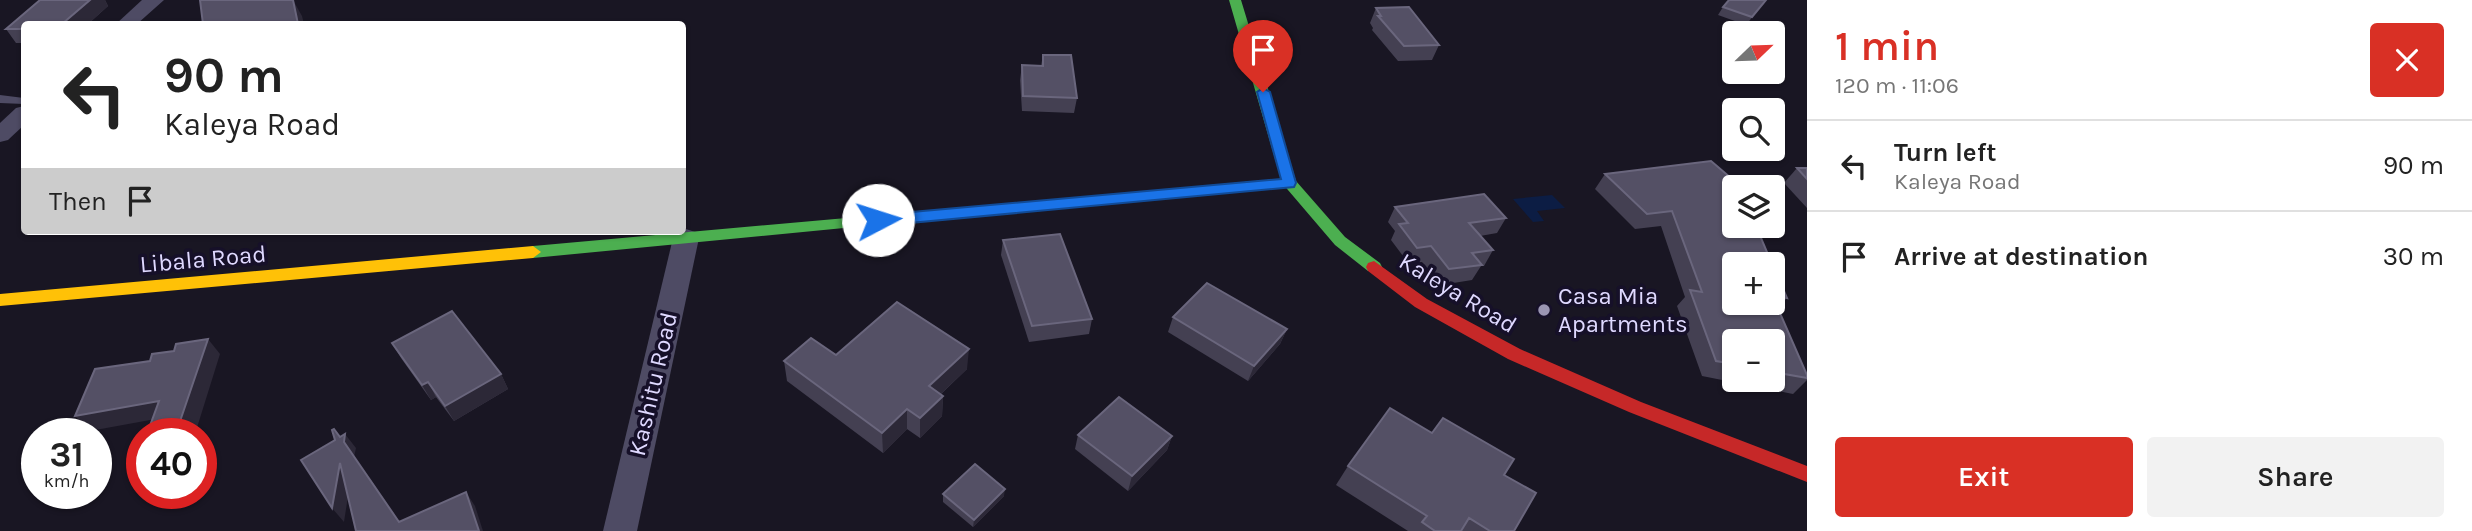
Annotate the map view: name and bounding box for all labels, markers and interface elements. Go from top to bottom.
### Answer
pin [1233,20,1293,92]
north arrow [1722,21,1785,84]
map controls [1722,21,1785,392]
text: 1 min [1835,21,1939,71]
button: close [2370,23,2444,97]
icon: arrive [1244,31,1282,69]
text: 90 m [164,47,284,104]
icon: left [49,49,140,140]
text: 120 m · 11:06 [1835,72,1959,99]
button: search [1722,98,1785,161]
text: Kaleya Road [164,106,340,143]
text: Turn left [1894,137,1996,168]
icon: left [1835,147,1873,185]
text: 90 m [2383,150,2444,181]
text: Kaleya Road [1894,168,2021,195]
button: layers [1722,175,1785,238]
icon: arrive [121,182,159,220]
position arrow [841,183,915,257]
text: Then [49,186,107,217]
icon: arrive [1835,238,1873,276]
street label: Libala Road [139,240,267,278]
text: Arrive at destination [1894,241,2148,272]
text: 30 m [2383,241,2444,272]
street label: Kaleya Road [1394,247,1522,339]
button: + [1722,252,1785,315]
place label: Casa Mia Apartments [1558,282,1688,338]
marker: Casa Mia Apartments [1536,302,1552,318]
street label: Kashitu Road [623,309,683,459]
button: − [1722,329,1785,392]
speed limit sign: 40 [126,418,217,509]
text: 31 [49,434,84,475]
button: Exit [1835,437,2133,517]
button: Share [2147,437,2444,517]
text: km/h [44,470,89,492]

